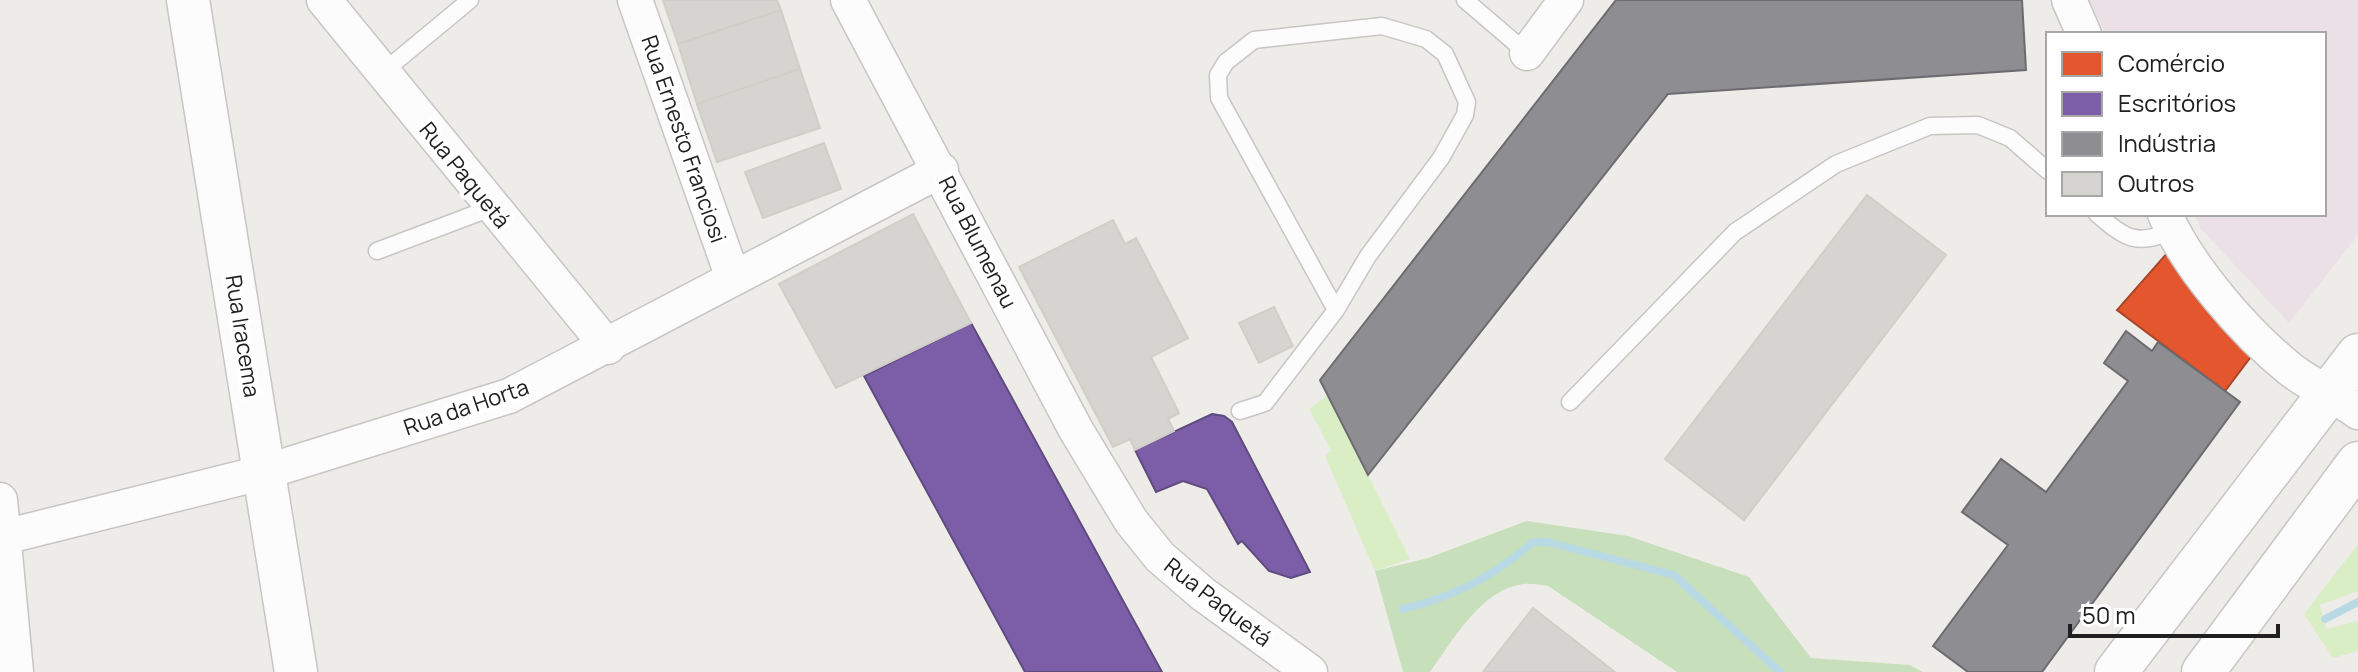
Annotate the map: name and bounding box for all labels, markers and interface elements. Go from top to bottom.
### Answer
street label: Rua Ernesto Franciosi [634,31,734,247]
legend [2046,32,2326,216]
text: Comércio [2118,46,2225,79]
text: Escritórios [2118,86,2236,119]
street label: Rua Paquetá [413,116,517,234]
text: Indústria [2118,126,2216,159]
text: Outros [2118,166,2194,199]
street label: Rua Blumenau [932,171,1024,313]
street label: Rua Iracema [219,273,267,399]
street label: Rua da Horta [400,372,532,442]
street label: Rua Paquetá [1158,551,1278,653]
scale bar [2070,588,2278,638]
text: 50 m [2082,598,2136,631]

